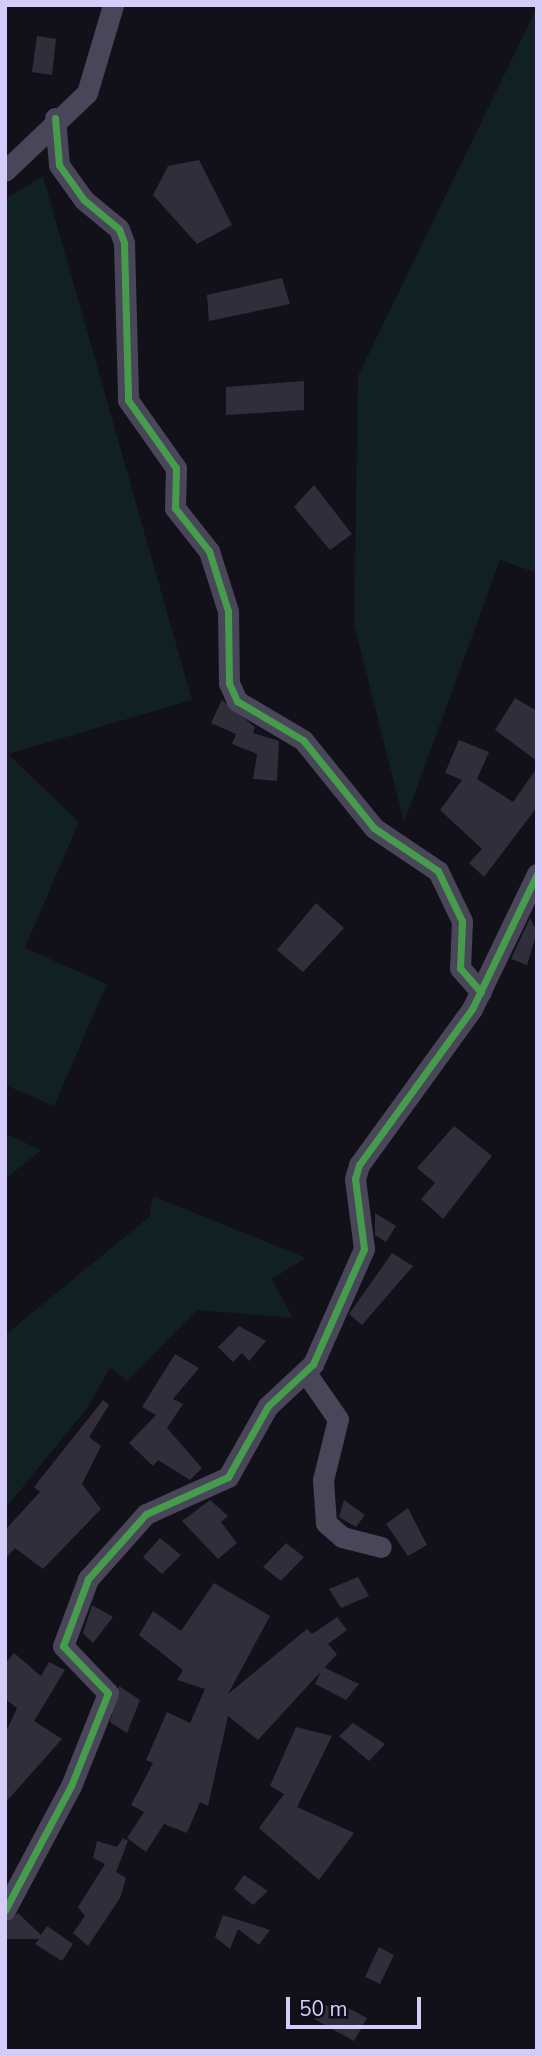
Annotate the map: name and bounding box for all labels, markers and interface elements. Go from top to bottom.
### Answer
scale bar [290,1982,425,2026]
text: 50 m [299,1995,348,2023]

